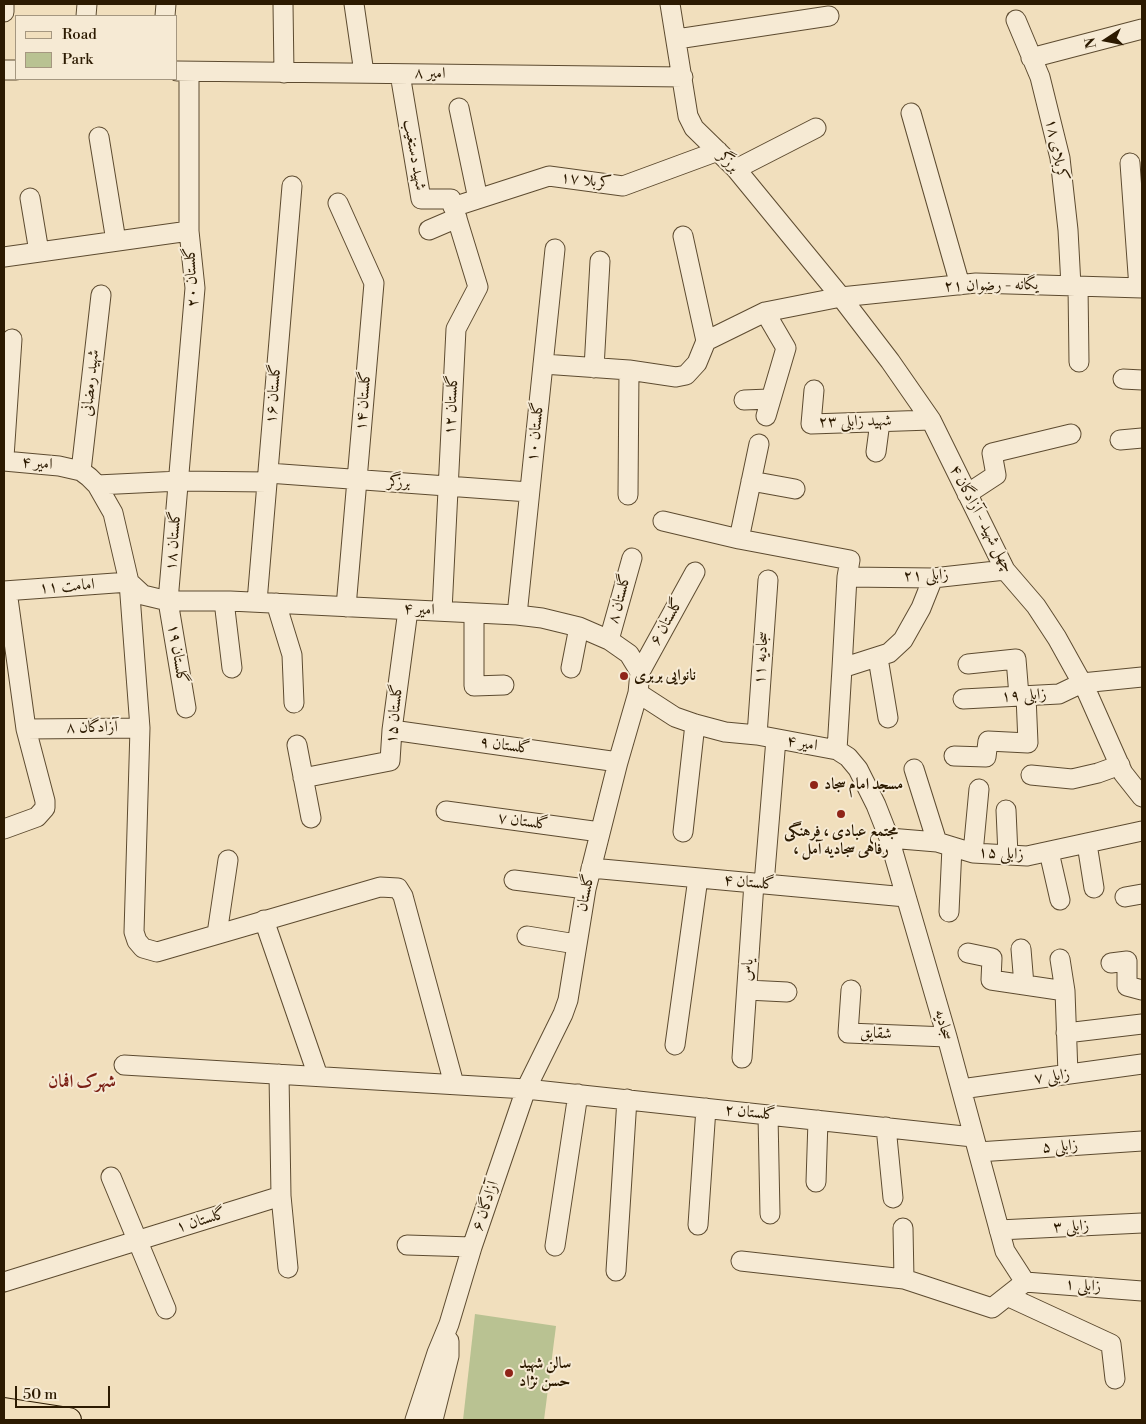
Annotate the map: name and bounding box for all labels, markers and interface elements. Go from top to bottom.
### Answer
legend [15,15,178,80]
north arrow [1081,15,1131,65]
text: Road [62,25,97,44]
text: N [1081,36,1101,50]
text: Park [62,50,93,69]
street label: امیر ۸ [414,64,446,84]
street label: کربلای ۱۸ [1041,117,1071,183]
street label: شهید دستغیب [398,118,430,192]
street label: برزگر [713,147,743,177]
street label: کربلا ۱۷ [560,168,612,194]
street label: گلستان ۲۰ [181,246,203,308]
street label: یگانه - رضوان ۲۱ [944,276,1038,296]
street label: شهید رمضانی [78,349,104,417]
street label: گلستان ۱۶ [262,363,286,425]
street label: گلستان ۱۴ [352,370,376,432]
street label: گلستان ۱۲ [441,374,463,436]
street label: گلستان ۱۰ [523,401,549,463]
street label: شهید زابلی ۲۳ [818,412,892,432]
street label: امیر ۴ [21,453,53,475]
street label: چهل شهید - آزادگان ۴ [945,462,1017,576]
street label: برزگر [387,473,411,493]
street label: گلستان ۱۸ [162,510,186,572]
street label: زابلی ۲۱ [903,566,949,586]
street label: گلستان ۸ [604,572,636,626]
street label: امامت ۱۱ [39,575,95,599]
street label: گلستان ۶ [646,595,688,649]
street label: امیر ۴ [403,600,435,620]
street label: گلستان ۱۹ [163,623,191,685]
street label: سجادیه ۱۱ [751,631,773,685]
place label: نانوایی بربری [634,666,696,686]
marker: نانوایی بربری [618,670,630,682]
street label: گلستان ۱۵ [382,683,408,745]
street label: زابلی ۱۹ [1001,685,1047,707]
street label: آزادگان ۸ [66,718,118,738]
street label: امیر ۴ [785,732,819,756]
street label: گلستان ۹ [478,733,532,759]
place label: مسجد امام سجاد [824,775,903,795]
marker: مسجد امام سجاد [808,779,820,791]
marker: مجتمع عبادی ، فرهنگی ، رفاهی سجادیه آمل [835,808,847,820]
street label: گلستان ۷ [496,809,550,835]
place label: مجتمع عبادی ، فرهنگی ، رفاهی سجادیه آمل [784,822,898,860]
street label: زابلی ۱۵ [978,843,1024,865]
street label: گلستان ۴ [723,871,775,895]
street label: گلستان [573,872,599,914]
street label: یاس [738,958,758,982]
street label: سجادیه [929,1007,957,1043]
street label: شقایق [860,1024,892,1044]
street label: زابلی ۷ [1033,1065,1071,1089]
district label: شهرک افمان [48,1072,116,1094]
street label: گلستان ۲ [724,1101,776,1125]
street label: زابلی ۵ [1041,1136,1079,1158]
street label: آزادگان ۶ [469,1178,503,1234]
street label: گلستان ۱ [174,1204,228,1238]
street label: زابلی ۳ [1052,1216,1090,1238]
street label: زابلی ۱ [1064,1275,1102,1297]
place label: سالن شهید حسن نژاد [519,1354,571,1392]
marker: سالن شهید حسن نژاد [503,1367,515,1379]
scale bar [18,1376,112,1408]
text: 50 m [23,1385,57,1404]

